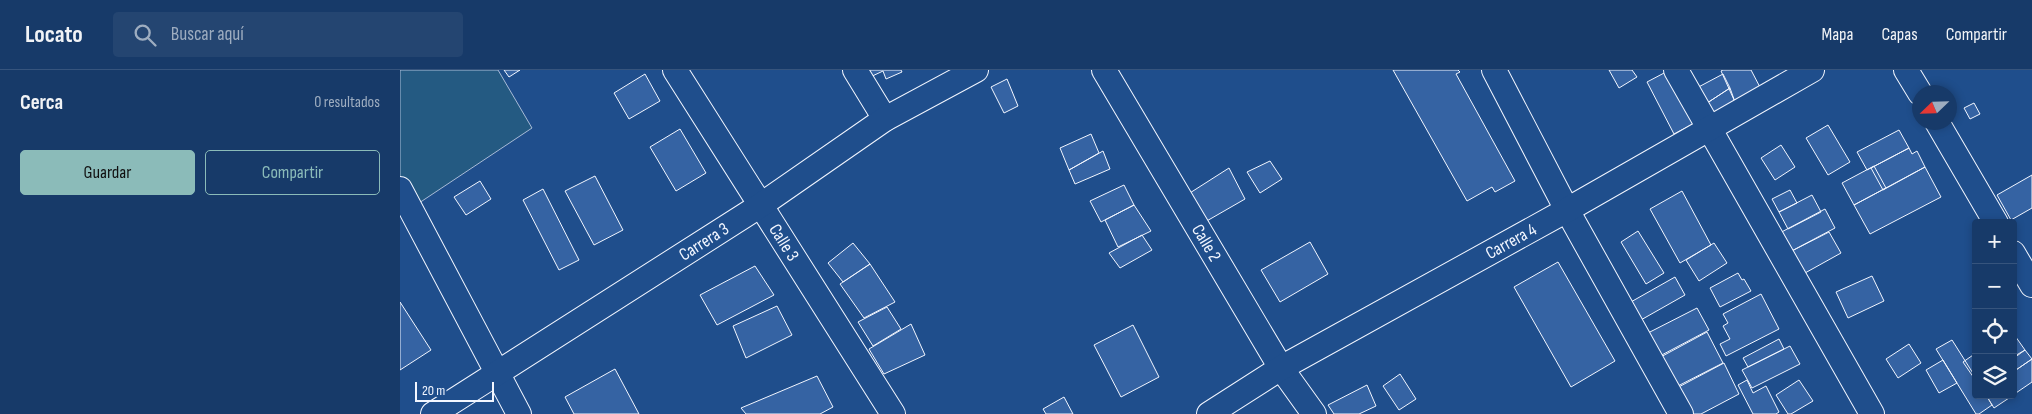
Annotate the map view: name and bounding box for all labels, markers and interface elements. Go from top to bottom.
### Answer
search box [113,12,463,57]
text: Locato [25,20,83,49]
icon: search [131,21,159,49]
text: Buscar aquí [171,23,244,46]
text: Mapa [1821,24,1853,45]
text: Capas [1881,24,1918,45]
text: Compartir [1946,24,2007,45]
north arrow [1912,85,1957,130]
text: Cerca [20,90,63,115]
text: 0 resultados [314,93,380,112]
button: Guardar [20,150,195,195]
button: Compartir [205,150,380,195]
street label: Carrera 3 [675,218,733,266]
street label: Carrera 4 [1482,219,1541,264]
map controls [1972,219,2017,399]
button: + [1972,219,2017,264]
street label: Calle 3 [764,220,803,265]
street label: Calle 2 [1187,221,1225,265]
button: − [1972,264,2017,309]
button: locate [1972,309,2017,354]
button: layers [1972,354,2017,399]
scale bar [415,379,494,402]
text: 20 m [422,382,445,399]

